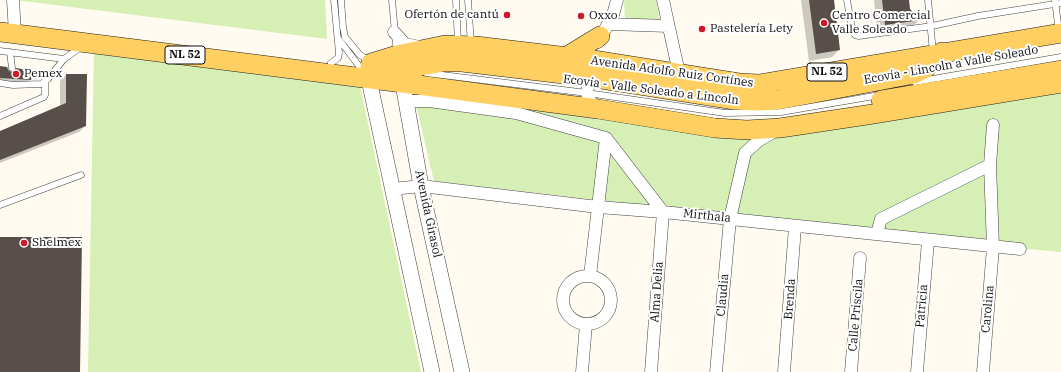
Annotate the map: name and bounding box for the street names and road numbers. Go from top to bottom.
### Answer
street label: Ecovía - Lincoln a Valle Soleado [863,43,1039,87]
road number: NL 52 [165,46,205,64]
street label: Avenida Adolfo Ruiz Cortínes [590,53,754,91]
road number: NL 52 [807,63,847,81]
street label: Ecovía - Valle Soleado a Lincoln [562,72,740,108]
street label: Avenida Girasol [412,169,444,259]
street label: Mirthala [682,206,732,226]
street label: Alma Delia [648,261,666,323]
street label: Claudia [714,273,732,317]
street label: Brenda [781,278,799,320]
street label: Calle Priscila [846,278,866,352]
street label: Patricia [913,284,931,328]
street label: Carolina [979,285,997,333]

